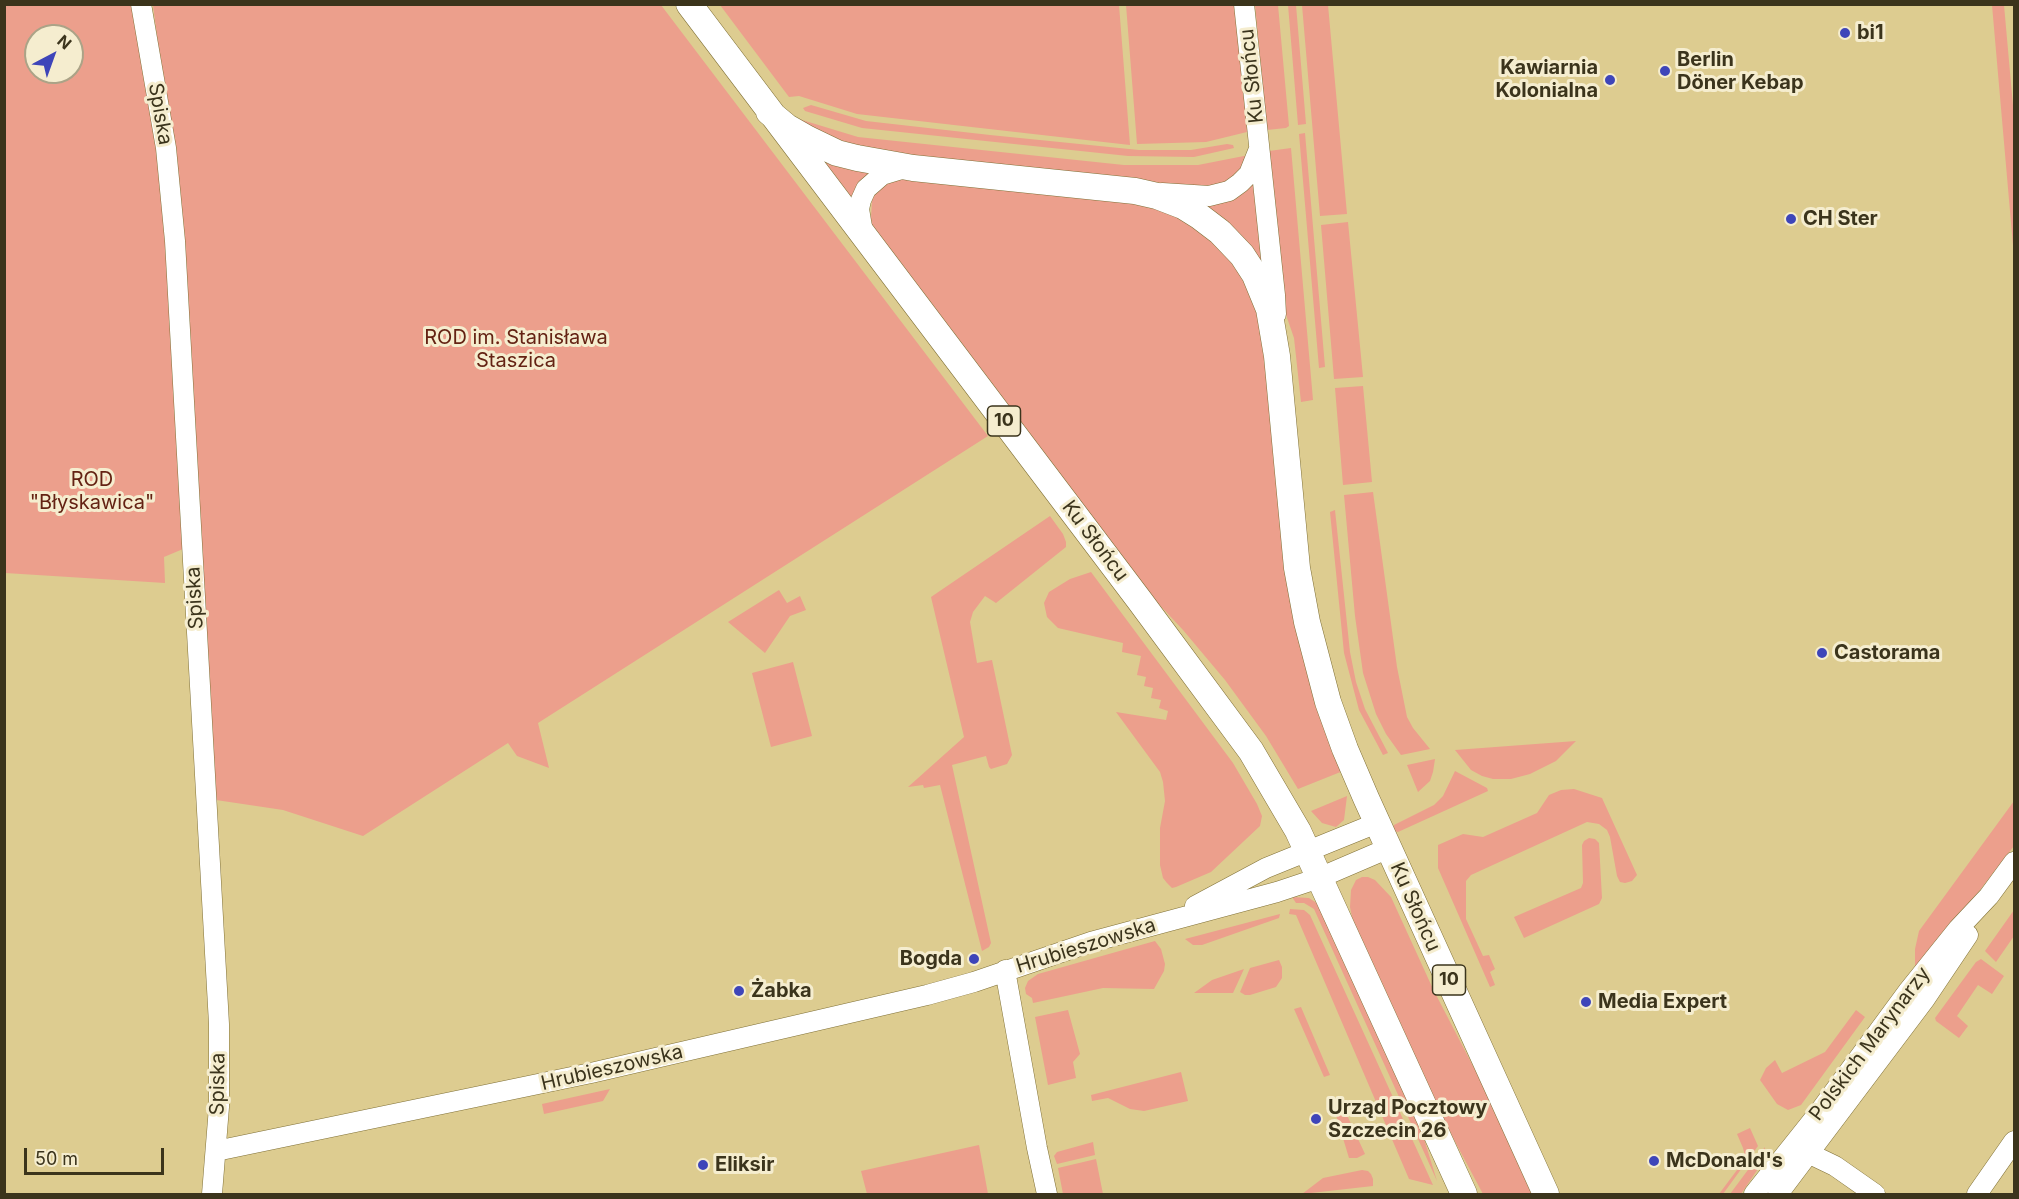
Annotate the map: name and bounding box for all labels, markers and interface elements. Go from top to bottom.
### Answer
place label: bi1 [1857,21,1884,45]
north arrow [24,24,84,84]
marker: bi1 [1838,26,1852,40]
street label: Ku Słońcu [1235,28,1269,124]
text: N [53,30,76,53]
place label: Berlin Döner Kebap [1677,48,1803,95]
place label: Kawiarnia Kolonialna [1495,56,1598,103]
marker: Berlin Döner Kebap [1658,64,1672,78]
marker: Kawiarnia Kolonialna [1603,73,1617,87]
street label: Spiska [143,81,177,147]
place label: CH Ster [1803,207,1878,231]
marker: CH Ster [1784,212,1798,226]
park label: ROD im. Stanisława Staszica [424,326,608,373]
road number: 10 [988,406,1020,436]
park label: ROD "Błyskawica" [30,468,154,515]
street label: Ku Słońcu [1057,496,1133,586]
street label: Spiska [181,566,209,630]
place label: Castorama [1834,641,1940,665]
marker: Castorama [1815,646,1829,660]
street label: Ku Słońcu [1385,859,1445,955]
street label: Hrubieszowska [1013,913,1159,979]
place label: Bogda [900,947,962,971]
marker: Bogda [967,952,981,966]
street label: Polskich Marynarzy [1804,963,1936,1125]
road number: 10 [1432,965,1466,995]
place label: Żabka [751,979,812,1003]
marker: Żabka [732,984,746,998]
place label: Media Expert [1598,990,1727,1014]
marker: Media Expert [1579,995,1593,1009]
street label: Hrubieszowska [539,1040,685,1096]
street label: Spiska [205,1052,231,1116]
place label: Urząd Pocztowy Szczecin 26 [1328,1096,1487,1143]
marker: Urząd Pocztowy Szczecin 26 [1309,1112,1323,1126]
scale bar [27,1136,166,1174]
text: 50 m [35,1148,78,1169]
place label: McDonald's [1666,1149,1783,1173]
place label: Eliksir [715,1153,774,1177]
marker: McDonald's [1647,1154,1661,1168]
marker: Eliksir [696,1158,710,1172]

